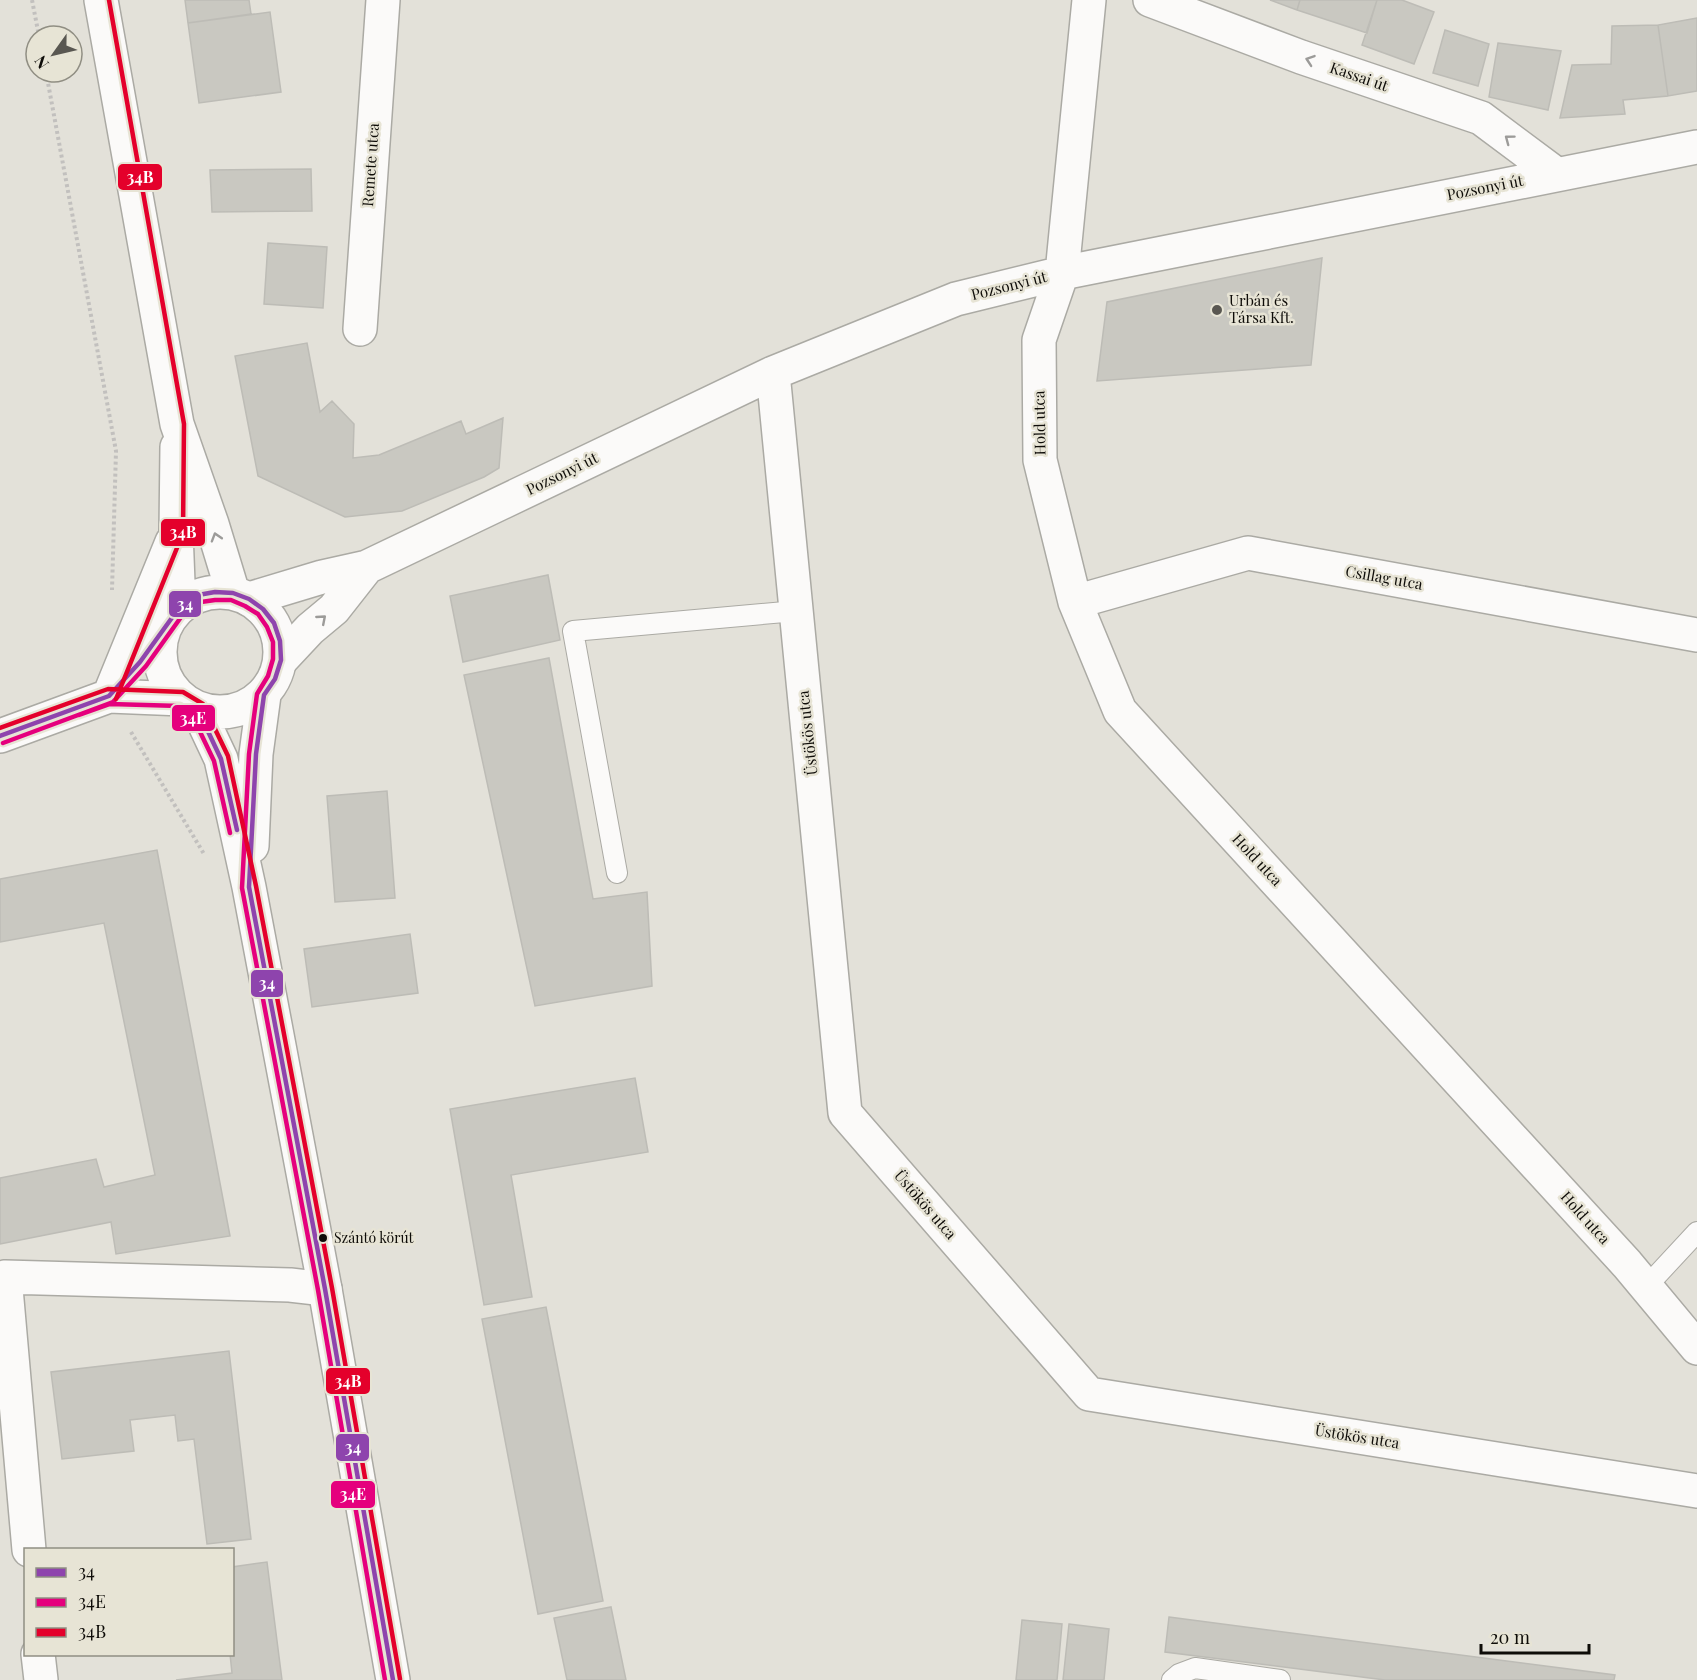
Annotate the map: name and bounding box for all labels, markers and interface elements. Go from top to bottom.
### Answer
north arrow [24,24,84,84]
text: N [29,52,53,73]
one-way arrow [1305,54,1316,67]
street label: Kassai út [1328,57,1392,96]
street label: Remete utca [357,122,383,207]
one-way arrow [1505,135,1516,146]
line badge: 34B [117,163,163,191]
text: 34B [126,166,154,187]
street label: Pozsonyi út [1445,170,1525,204]
street label: Pozsonyi út [969,266,1049,304]
place label: Urbán és Társa Kft. [1229,290,1294,327]
marker: Urbán és Társa Kft. [1210,303,1224,317]
street label: Hold utca [1028,390,1050,455]
street label: Pozsonyi út [522,447,601,499]
line badge: 34B [160,518,206,547]
text: 34B [169,521,197,542]
one-way arrow [211,532,223,543]
street label: Csillag utca [1344,560,1425,594]
line badge: 34 [168,590,202,618]
text: 34 [177,593,193,614]
one-way arrow [315,615,326,626]
street label: Üstökös utca [793,689,821,777]
line badge: 34E [171,704,216,732]
text: 34E [180,707,206,728]
street label: Hold utca [1228,829,1287,890]
line badge: 34 [250,969,284,998]
text: 34 [259,972,275,993]
street label: Üstökös utca [890,1166,962,1243]
street label: Hold utca [1557,1187,1615,1248]
place label: Szántó körút [334,1228,415,1247]
marker: Szántó körút [317,1232,329,1244]
line badge: 34B [325,1367,371,1395]
text: 34B [334,1370,362,1391]
street label: Üstökös utca [1313,1419,1401,1453]
line badge: 34 [335,1433,370,1462]
text: 34 [345,1436,361,1457]
line badge: 34E [330,1480,376,1509]
text: 34E [340,1483,366,1504]
legend [24,1548,234,1656]
text: 34 [78,1559,95,1583]
text: 34E [78,1589,106,1613]
scale bar [1481,1617,1589,1655]
text: 34B [78,1619,106,1643]
text: 20 m [1490,1625,1530,1649]

